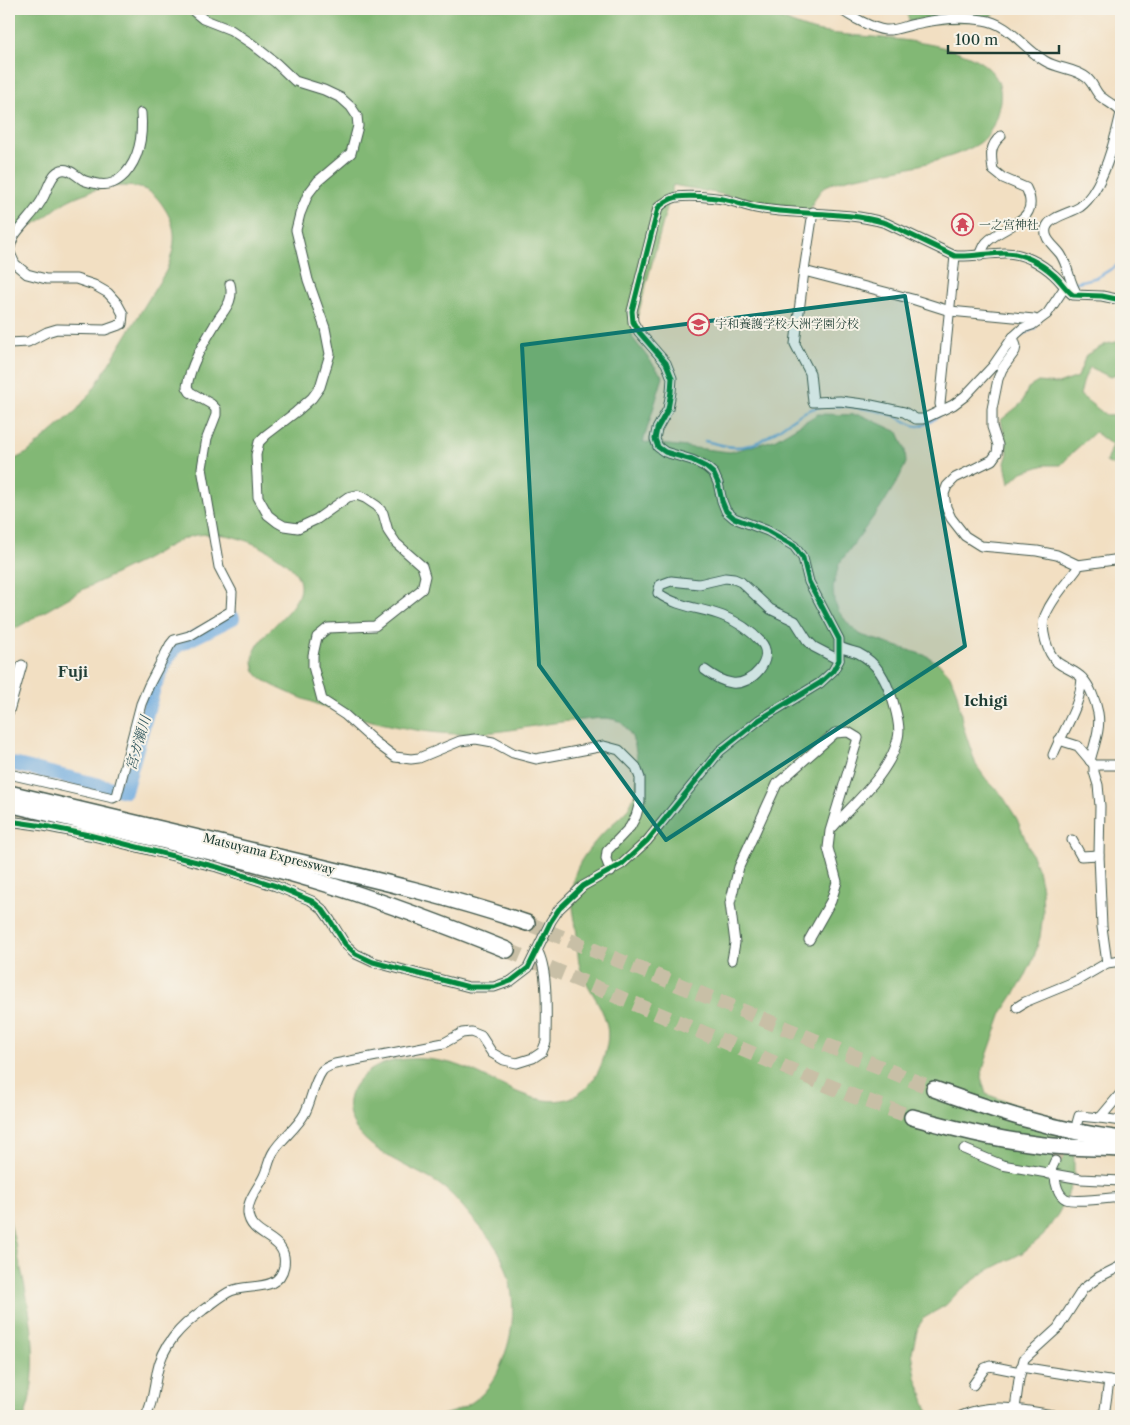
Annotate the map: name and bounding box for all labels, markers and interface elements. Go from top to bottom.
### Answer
scale bar [948,22,1059,54]
text: 100 m [955,30,998,49]
temple icon: 一之宮神社 [951,213,975,237]
place label: 一之宮神社 [979,217,1039,232]
school or university icon: 宇和養護学校大洲学園分校 [687,312,711,336]
place label: 宇和養護学校大洲学園分校 [715,316,859,331]
district label: Fuji [58,662,89,681]
district label: Ichigi [964,691,1009,710]
water label: 宮ガ瀬川 [122,712,155,772]
street label: Matsuyama Expressway [202,830,337,877]

